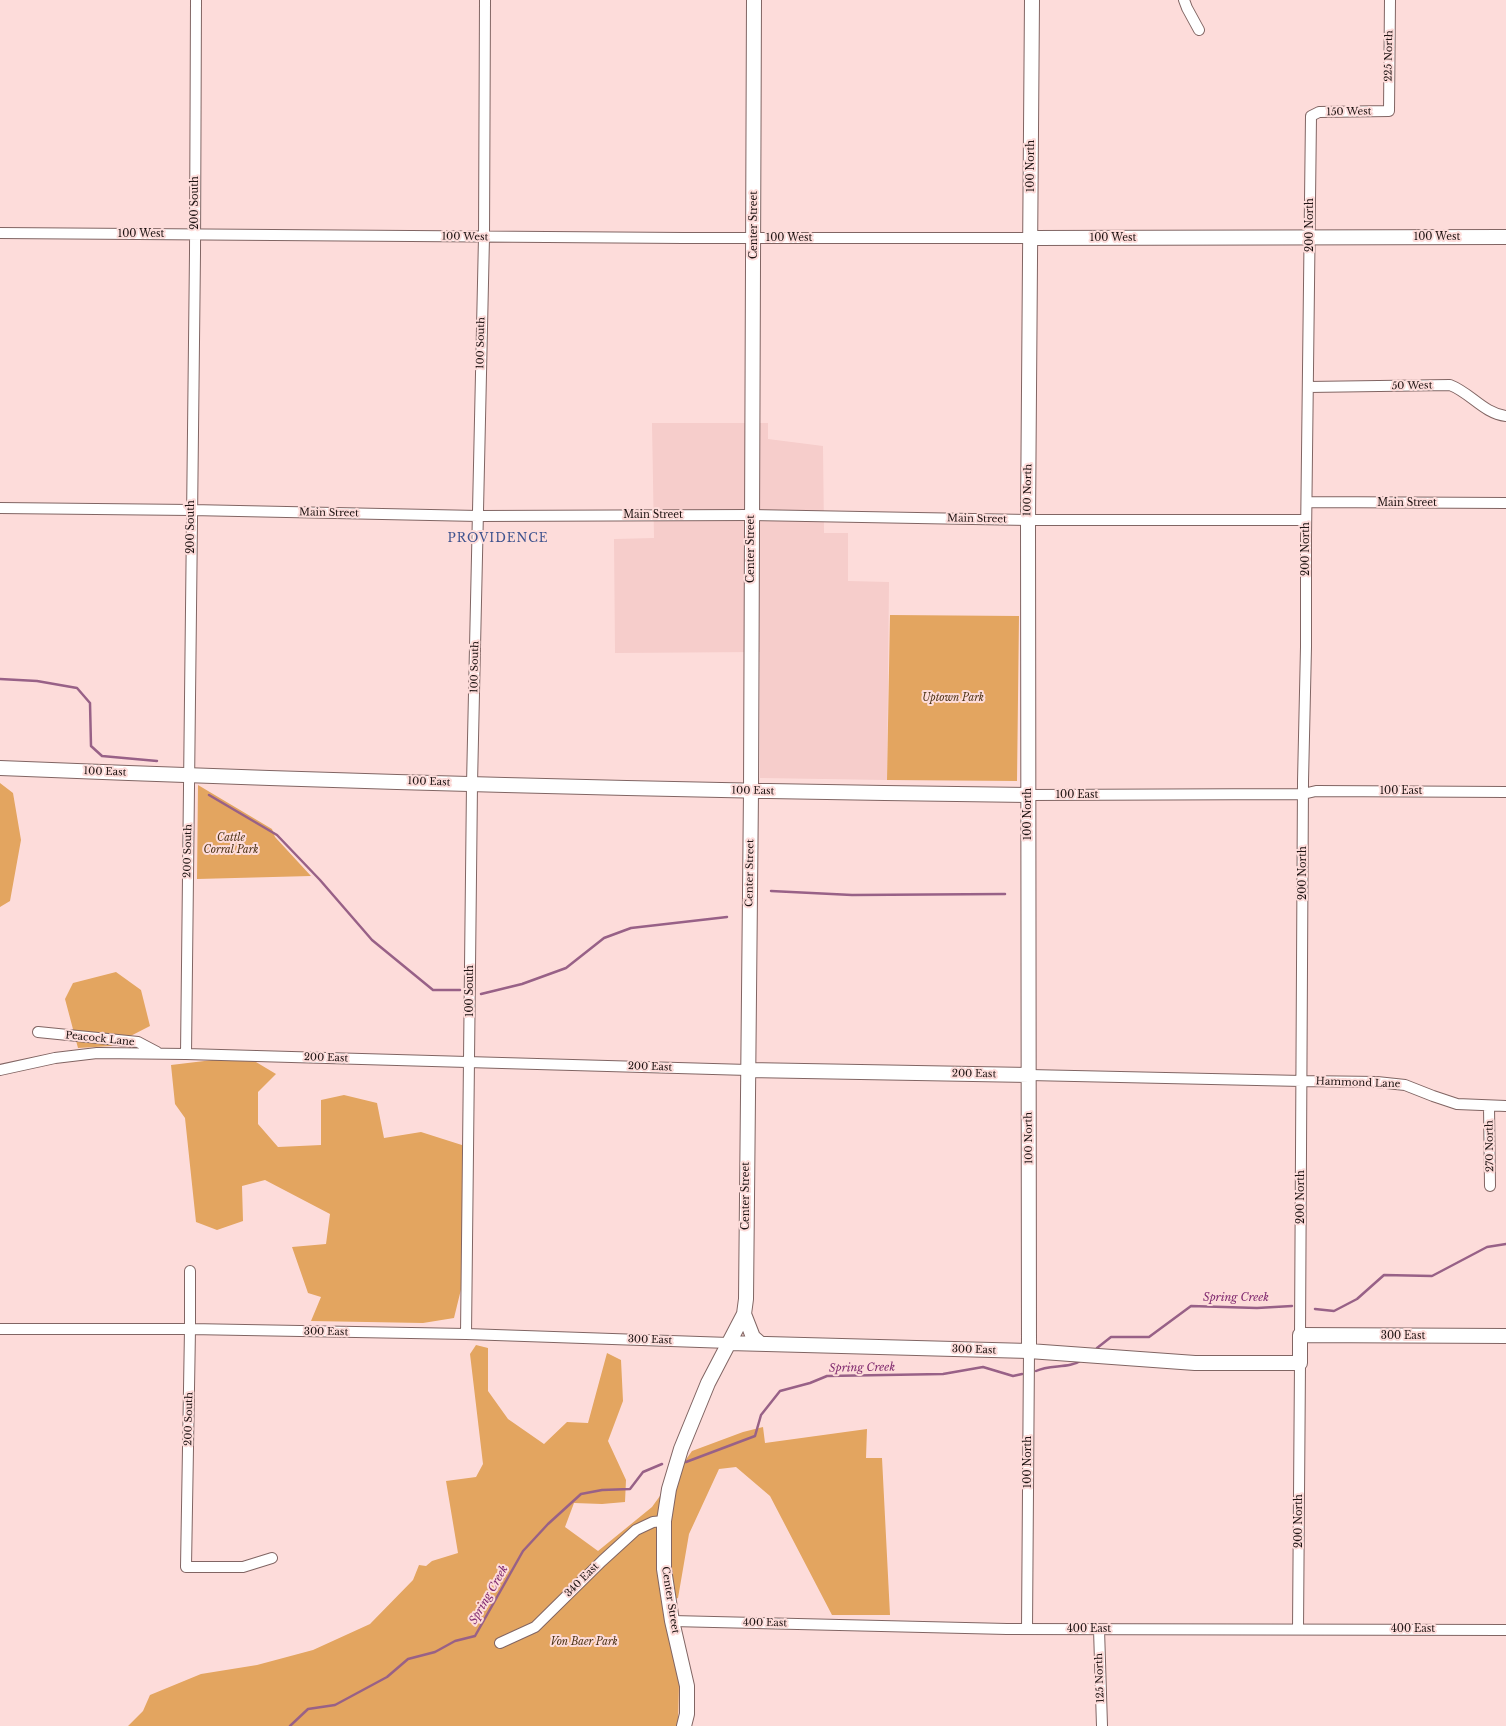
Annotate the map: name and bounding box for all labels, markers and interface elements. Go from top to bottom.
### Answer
street label: 225 North [1383,30,1395,82]
street label: 150 West [1326,106,1372,118]
street label: 100 North [1025,140,1037,192]
street label: 200 South [189,176,201,230]
street label: Center Street [748,191,760,259]
street label: 200 North [1304,198,1316,252]
street label: 100 West [118,228,164,240]
street label: 100 West [442,231,488,243]
street label: 100 West [1414,231,1460,243]
street label: 100 West [766,232,812,244]
street label: 100 West [1090,232,1136,244]
street label: 100 South [475,317,487,369]
street label: 50 West [1392,380,1432,392]
street label: 100 North [1022,464,1034,516]
street label: Main Street [1377,497,1437,509]
street label: 200 South [185,500,197,554]
street label: Main Street [299,506,359,520]
street label: Main Street [623,509,683,521]
street label: Main Street [947,512,1007,526]
street label: Center Street [745,515,757,583]
street label: 200 North [1300,522,1312,576]
district label: PROVIDENCE [447,532,549,546]
street label: 100 South [469,641,481,693]
park label: Uptown Park [922,692,984,704]
street label: 100 East [83,765,127,779]
street label: 100 East [407,775,451,789]
street label: 100 East [732,785,774,797]
street label: 100 East [1380,785,1422,797]
street label: 100 North [1022,788,1034,840]
street label: 100 East [1056,789,1098,801]
street label: 200 South [182,824,194,878]
park label: Cattle Corral Park [204,832,258,856]
street label: Center Street [743,839,757,907]
street label: 200 North [1297,846,1309,900]
street label: 100 South [464,965,476,1017]
street label: Peacock Lane [65,1029,135,1049]
street label: 200 East [304,1051,348,1065]
street label: 200 East [628,1060,672,1074]
street label: 200 East [952,1068,996,1080]
street label: Hammond Lane [1315,1076,1401,1090]
street label: 100 North [1023,1112,1035,1164]
street label: 270 North [1484,1120,1496,1172]
street label: Center Street [740,1162,752,1230]
street label: 200 North [1295,1170,1307,1224]
water label: Spring Creek [1203,1291,1269,1305]
street label: 300 East [304,1326,348,1338]
street label: 300 East [1381,1330,1425,1342]
street label: 300 East [628,1333,672,1347]
street label: 300 East [952,1343,996,1357]
water label: Spring Creek [829,1361,895,1375]
street label: 200 South [183,1392,195,1446]
street label: 100 North [1022,1436,1034,1488]
street label: 200 North [1293,1494,1305,1548]
street label: 340 East [563,1561,601,1599]
water label: Spring Creek [467,1563,511,1627]
street label: Center Street [659,1566,681,1634]
street label: 400 East [743,1617,787,1629]
street label: 400 East [1067,1623,1111,1635]
street label: 400 East [1391,1623,1435,1635]
park label: Von Baer Park [550,1636,618,1648]
street label: 125 North [1093,1653,1107,1703]

